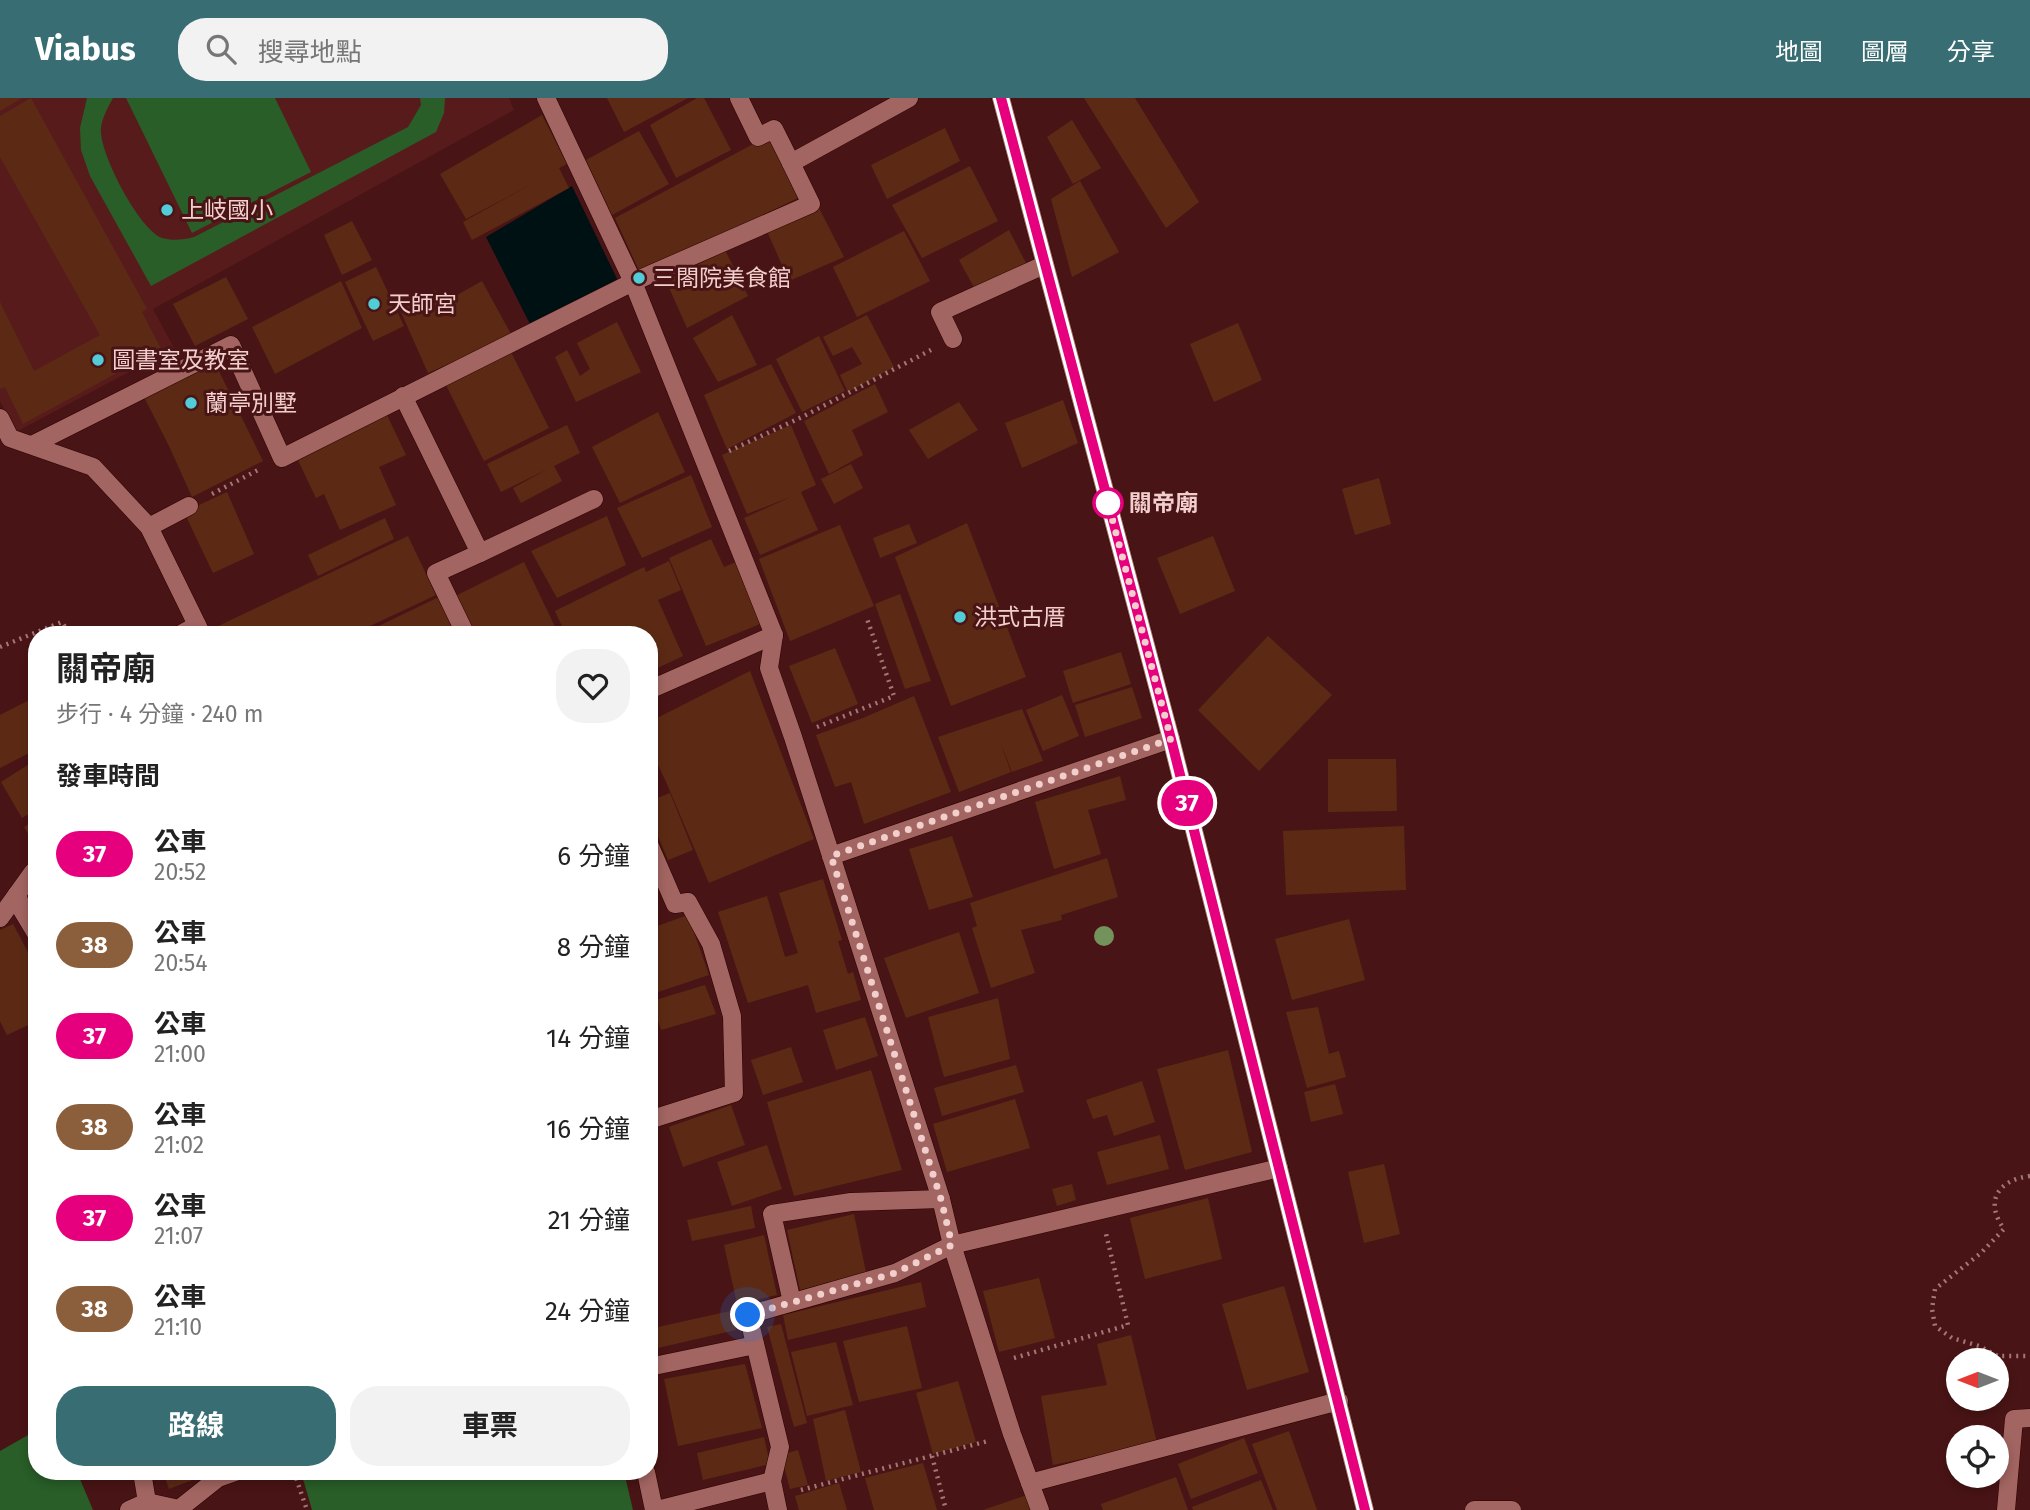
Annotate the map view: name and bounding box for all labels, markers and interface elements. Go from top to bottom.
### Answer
search box [178,18,668,81]
text: Viabus [35,29,136,69]
icon: search [202,30,240,68]
text: 搜尋地點 [258,37,362,68]
text: 地圖 [1775,38,1823,66]
text: 圖層 [1861,38,1909,66]
text: 分享 [1947,38,1995,66]
place label: 上岐國小 [181,196,273,224]
marker: 上岐國小 [159,202,175,218]
place label: 三閤院美食館 [653,264,791,292]
marker: 三閤院美食館 [631,270,647,286]
place label: 天師宮 [388,290,457,318]
marker: 天師宮 [366,296,382,312]
place label: 圖書室及教室 [112,346,250,374]
marker: 圖書室及教室 [90,352,106,368]
place label: 蘭亭別墅 [205,389,297,417]
marker: 蘭亭別墅 [183,395,199,411]
marker: 關帝廟 [1093,488,1123,518]
place label: 關帝廟 [1129,489,1198,517]
place label: 洪式古厝 [974,603,1066,631]
marker: 洪式古厝 [952,609,968,625]
text: 關帝廟 [56,649,155,689]
button: heart [556,649,630,723]
text: 步行 · 4 分鐘 · 240 m [56,700,263,728]
text: 發車時間 [56,761,160,792]
line badge: 37 [1156,780,1218,826]
text: 37 [1175,789,1199,817]
text: 公車 [154,827,206,858]
text: 37 [83,840,106,868]
text: 6 分鐘 [557,841,630,872]
text: 20:52 [154,858,206,886]
text: 公車 [154,918,206,949]
text: 38 [81,931,108,959]
text: 8 分鐘 [557,932,630,963]
text: 20:54 [154,949,208,977]
text: 公車 [154,1009,206,1040]
text: 37 [83,1022,106,1050]
text: 14 分鐘 [546,1023,630,1054]
text: 21:00 [154,1040,206,1068]
text: 公車 [154,1100,206,1131]
text: 38 [81,1113,108,1141]
text: 16 分鐘 [546,1114,630,1145]
text: 21:02 [154,1131,204,1159]
text: 公車 [154,1191,206,1222]
text: 37 [83,1204,106,1232]
text: 21 分鐘 [548,1205,630,1236]
text: 21:07 [154,1222,203,1250]
text: 公車 [154,1282,206,1313]
text: 38 [81,1295,108,1323]
text: 24 分鐘 [545,1296,630,1327]
your location [730,1297,765,1332]
text: 21:10 [154,1313,202,1341]
north arrow [1946,1348,2009,1410]
map controls [1946,1348,2009,1488]
button: 路線 [56,1386,336,1466]
button: 車票 [350,1386,630,1466]
button: locate [1946,1425,2009,1488]

